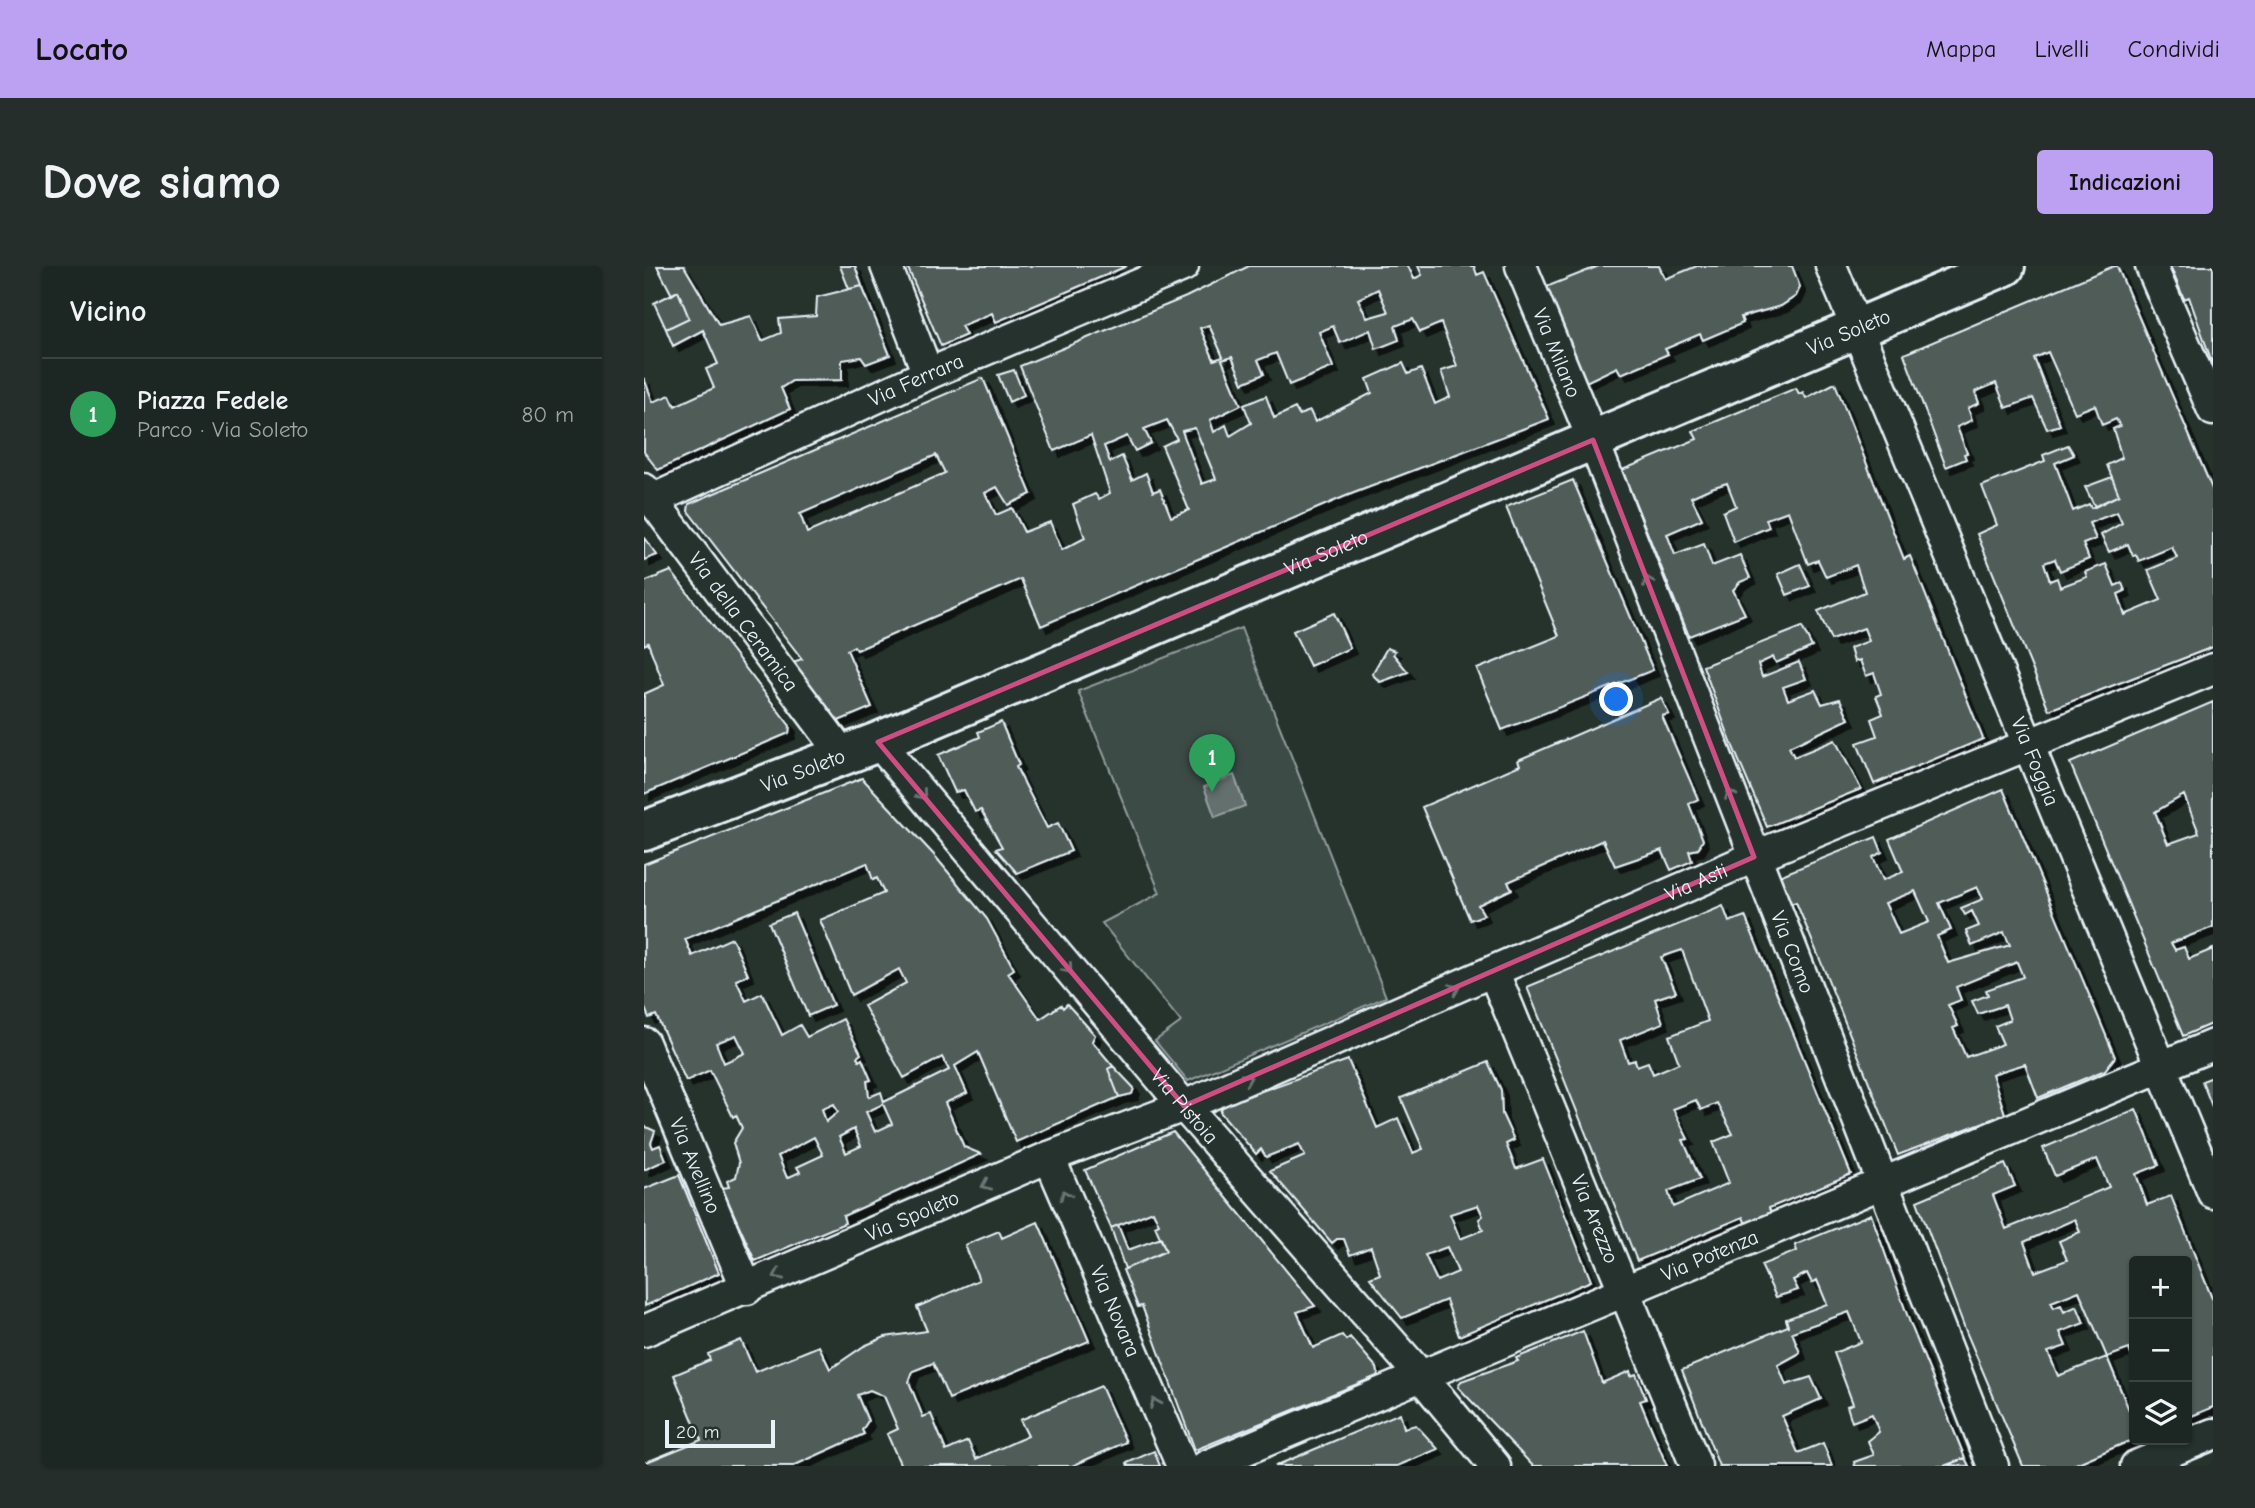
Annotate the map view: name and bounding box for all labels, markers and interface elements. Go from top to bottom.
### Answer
text: Locato [35,30,128,68]
text: Mappa [1926,35,1996,63]
text: Livelli [2034,35,2089,63]
text: Condividi [2127,35,2220,63]
button: Indicazioni [2037,150,2213,214]
text: Dove siamo [42,154,281,210]
text: Vicino [70,294,147,329]
street label: Via Soleto [1803,304,1894,360]
street label: Via Milano [1528,305,1586,401]
street label: Via Ferrara [865,348,967,412]
text: Piazza Fedele [137,386,288,416]
text: 1 [88,401,98,428]
text: 80 m [521,401,574,428]
text: Parco · Via Soleto [137,416,309,443]
street label: Via Soleto [1281,524,1372,581]
street label: Via della Ceramica [684,547,803,696]
one-way arrow [1642,576,1656,588]
your location [1599,682,1633,716]
street label: Via Foggia [2006,714,2064,810]
pin: 1 [1189,734,1235,792]
street label: Via Soleto [757,744,848,797]
one-way arrow [914,786,926,799]
one-way arrow [1724,788,1738,800]
street label: Via Asti [1661,858,1731,906]
street label: Via Como [1766,908,1820,997]
one-way arrow [1060,960,1072,973]
one-way arrow [1449,984,1461,998]
street label: Via Pistoia [1146,1064,1223,1149]
one-way arrow [1239,1073,1252,1087]
street label: Via Avellino [665,1114,726,1217]
street label: Via Arezzo [1566,1171,1624,1267]
one-way arrow [981,1176,993,1190]
street label: Via Spoleto [862,1185,963,1246]
one-way arrow [1059,1189,1073,1202]
street label: Via Potenza [1658,1225,1762,1286]
map controls [2129,1256,2192,1445]
button: + [2129,1256,2192,1319]
street label: Via Novara [1085,1262,1146,1360]
one-way arrow [772,1267,784,1281]
button: − [2129,1319,2192,1382]
button: layers [2129,1382,2192,1445]
one-way arrow [1149,1398,1163,1411]
scale bar [665,1417,775,1449]
text: 20 m [676,1421,720,1443]

